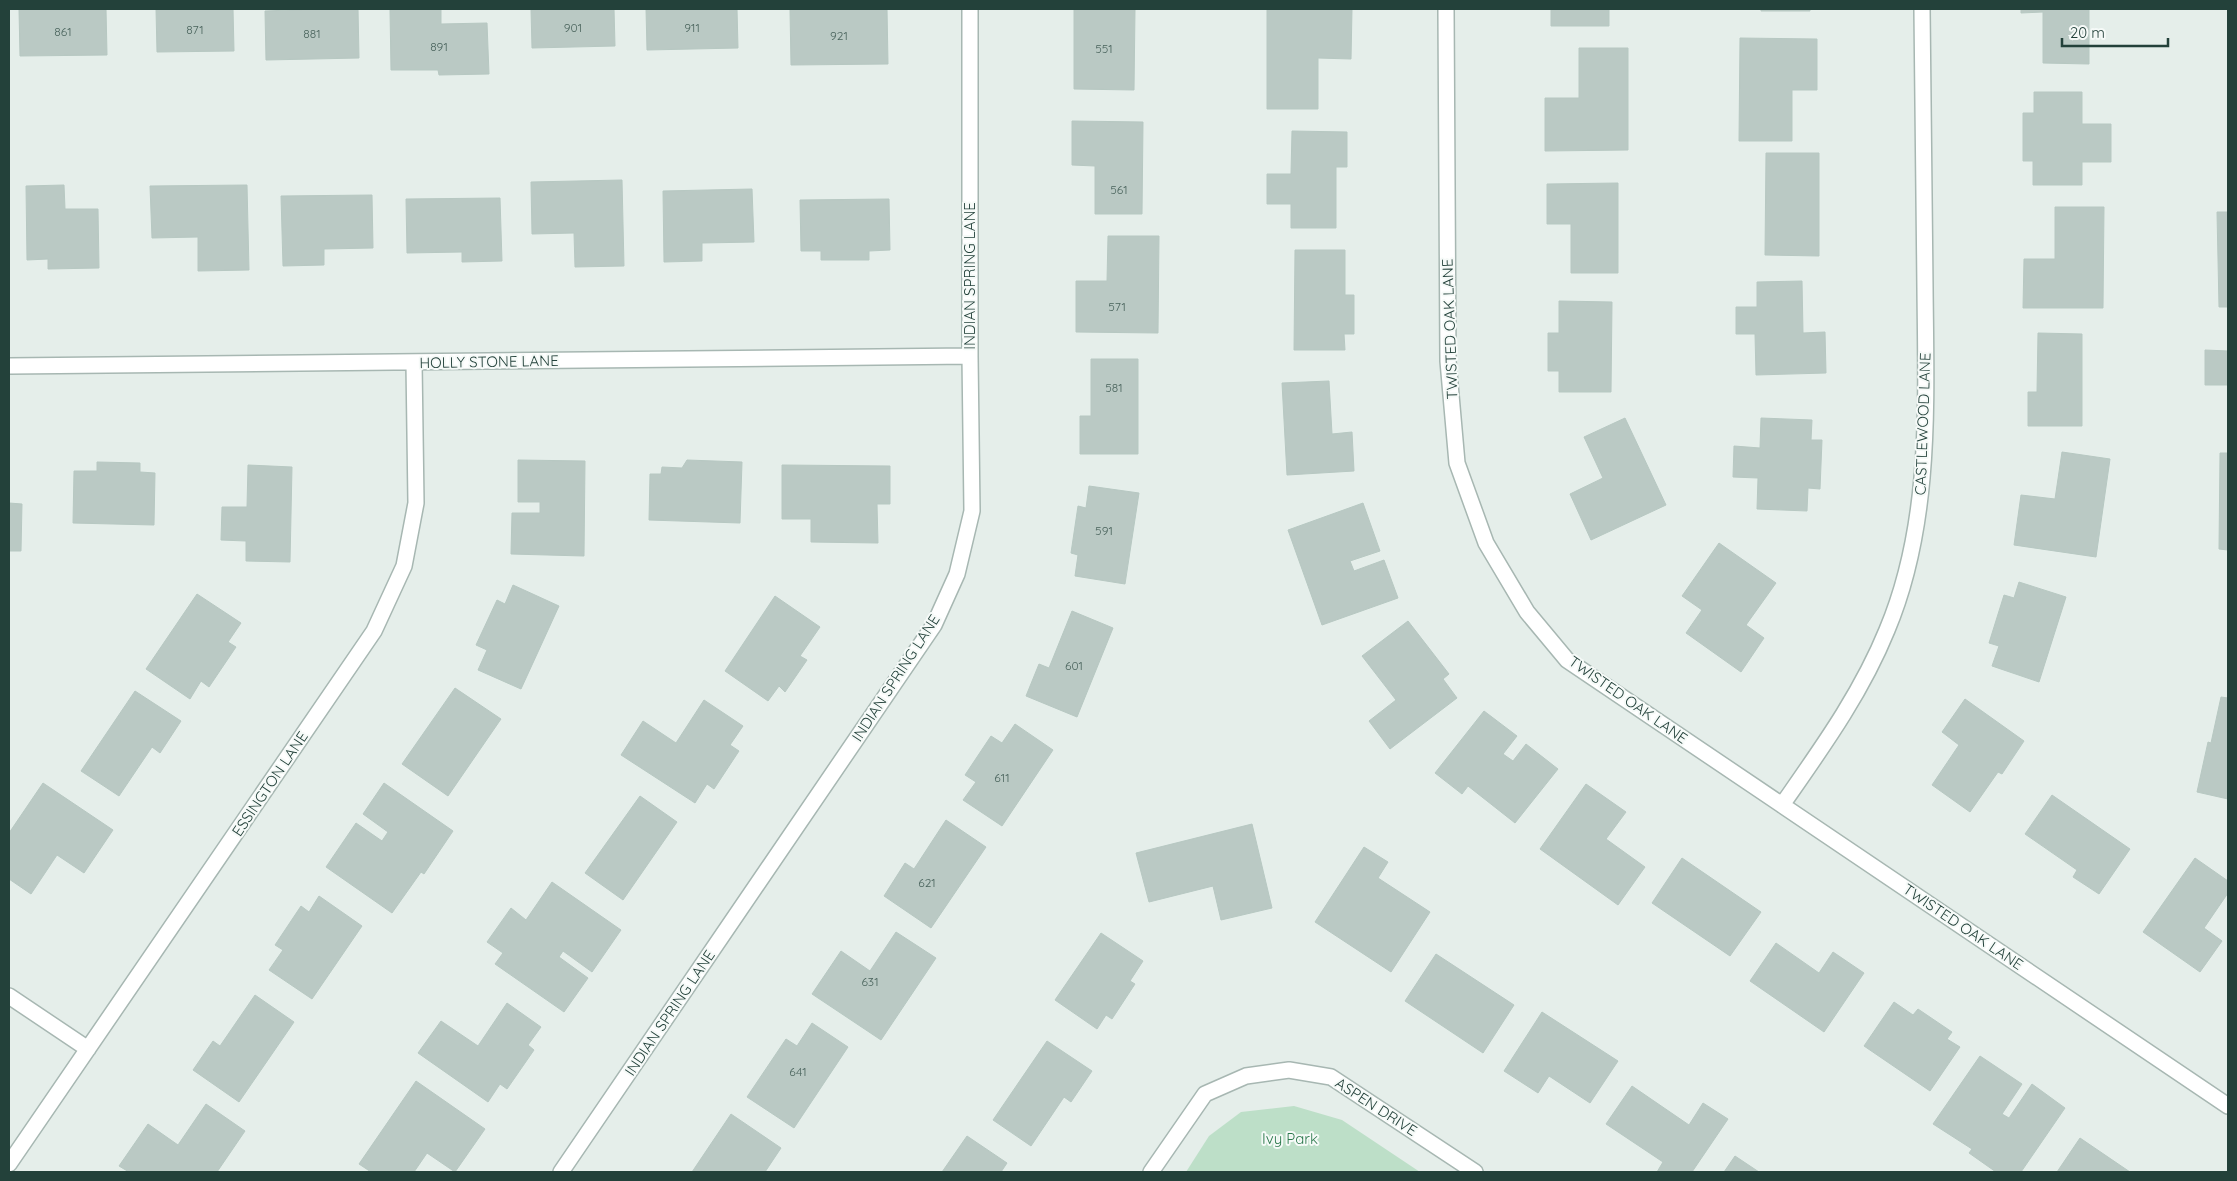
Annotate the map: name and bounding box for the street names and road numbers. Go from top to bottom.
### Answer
street label: INDIAN SPRING LANE [960,202,979,350]
street label: TWISTED OAK LANE [1438,258,1461,400]
street label: HOLLY STONE LANE [419,351,559,372]
street label: CASTLEWOOD LANE [1911,352,1934,496]
street label: INDIAN SPRING LANE [847,611,944,745]
street label: TWISTED OAK LANE [1565,651,1691,748]
street label: ESSINGTON LANE [227,728,312,840]
street label: TWISTED OAK LANE [1900,879,2027,974]
street label: INDIAN SPRING LANE [620,946,719,1079]
street label: ASPEN DRIVE [1332,1073,1421,1140]

